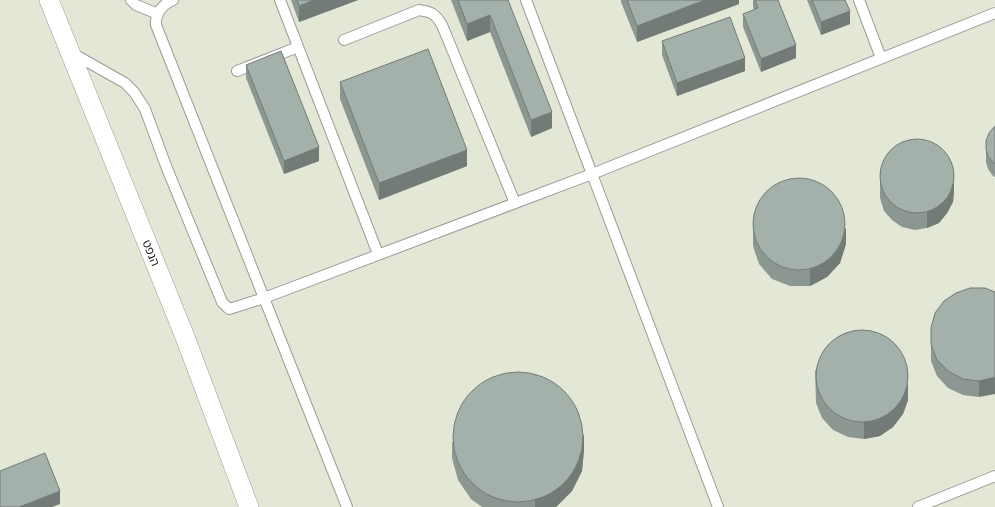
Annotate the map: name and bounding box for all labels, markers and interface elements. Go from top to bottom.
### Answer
street label: הנפט [140,238,162,268]

